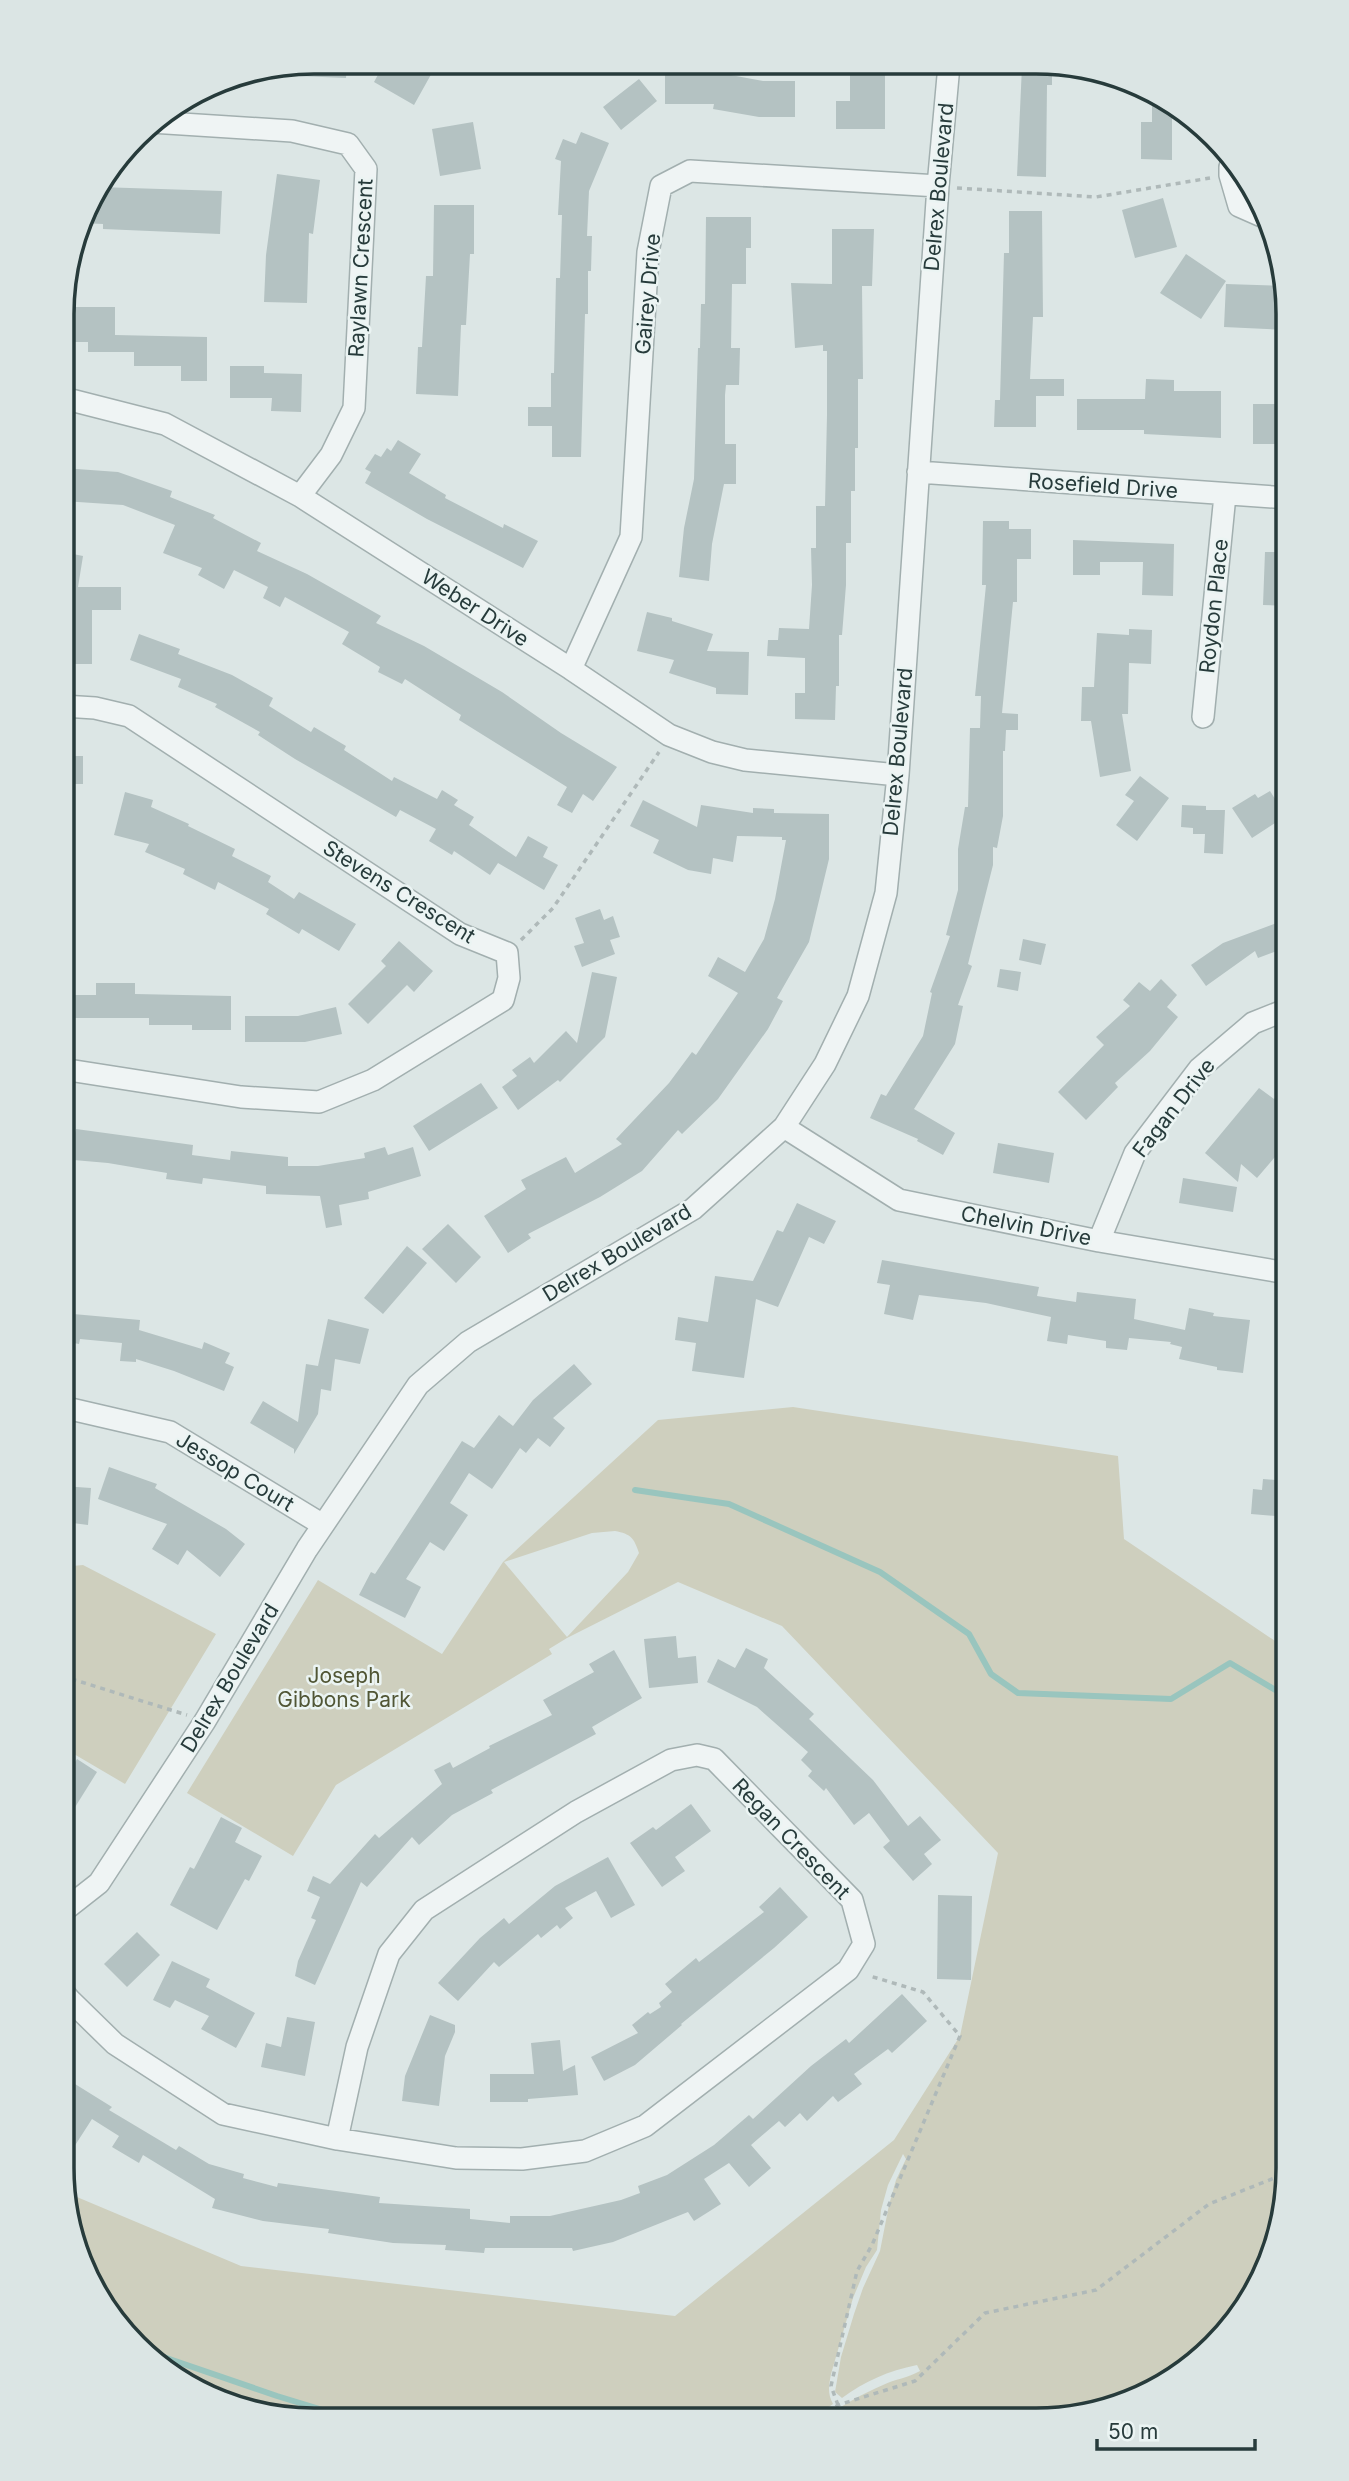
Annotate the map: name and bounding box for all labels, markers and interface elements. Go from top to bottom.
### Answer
street label: Delrex Boulevard [919,102,958,272]
street label: Raylawn Crescent [343,178,378,358]
street label: Gairey Drive [630,232,665,356]
street label: Rosefield Drive [1027,468,1179,503]
street label: Roydon Place [1194,537,1233,674]
street label: Weber Drive [417,564,534,652]
street label: Delrex Boulevard [878,667,917,837]
street label: Stevens Crescent [319,835,480,949]
street label: Fagan Drive [1127,1053,1220,1162]
street label: Delrex Boulevard [538,1198,696,1307]
street label: Chelvin Drive [959,1201,1094,1250]
street label: Jessop Court [172,1427,299,1517]
street label: Delrex Boulevard [175,1599,284,1757]
park label: Joseph Gibbons Park [277,1663,411,1712]
street label: Regan Crescent [727,1773,855,1904]
scale bar [1097,2408,1254,2452]
text: 50 m [1108,2419,1158,2444]

